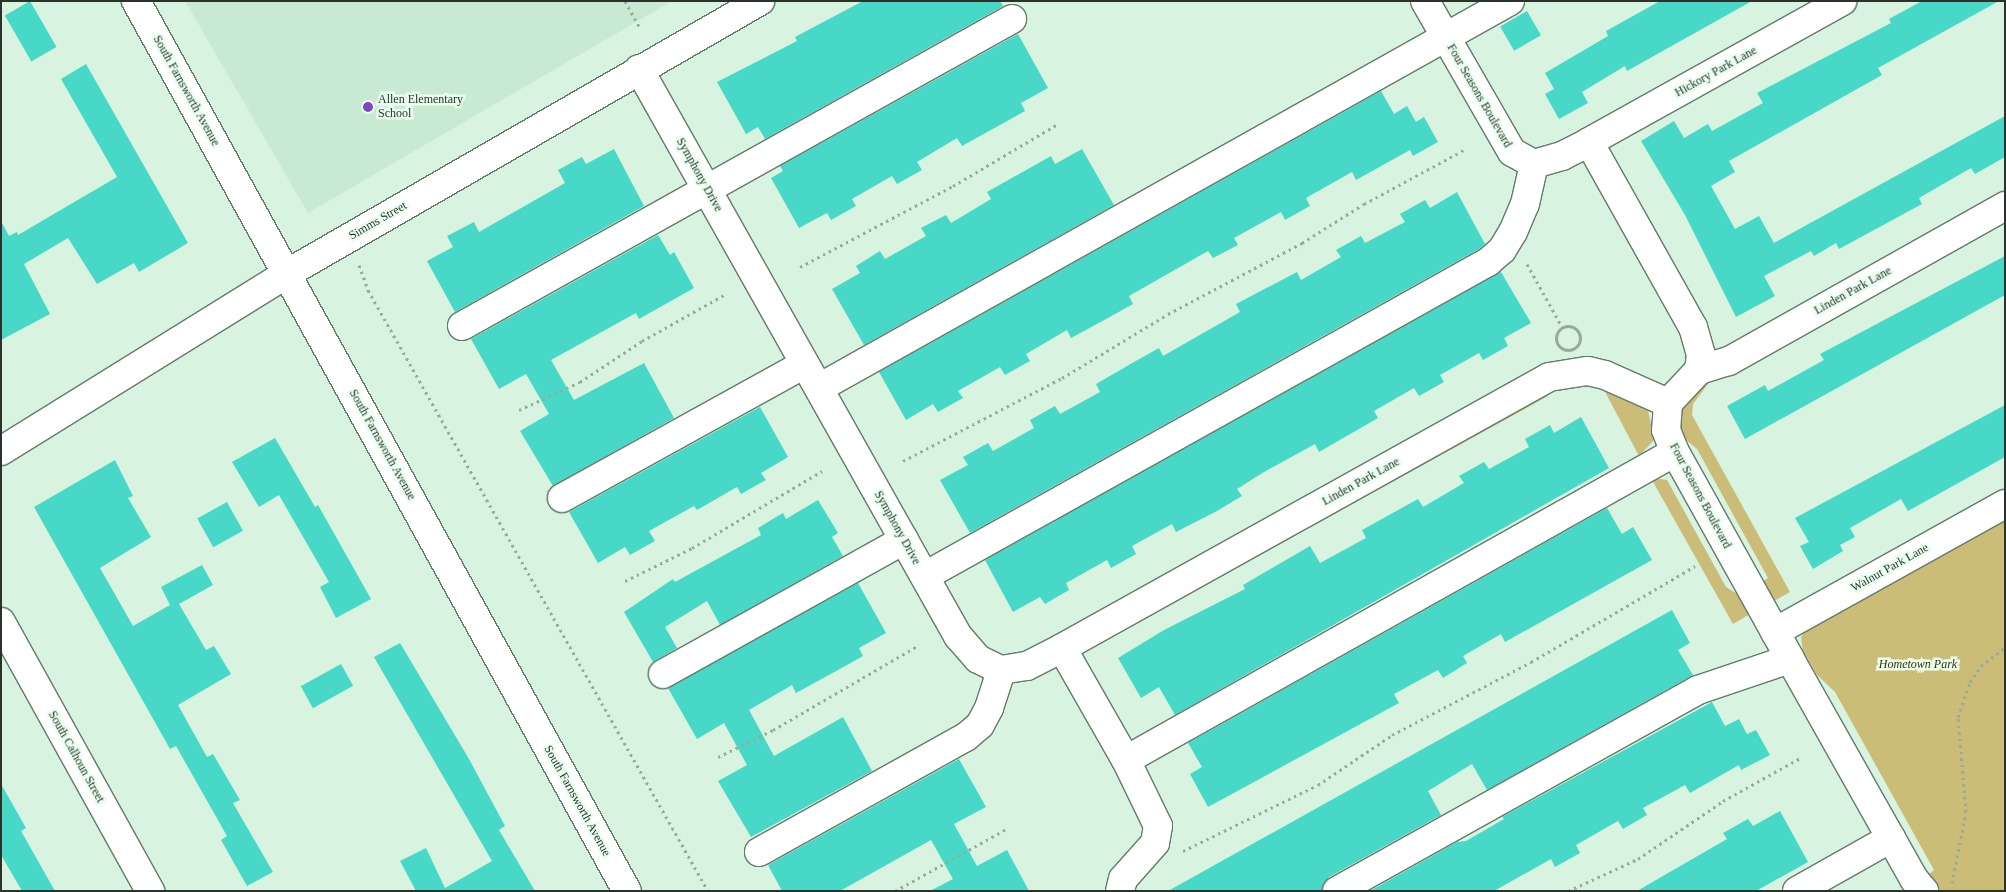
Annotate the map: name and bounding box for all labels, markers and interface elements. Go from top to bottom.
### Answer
street label: South Farnsworth Avenue [149,33,223,149]
street label: Four Seasons Boulevard [1443,42,1515,150]
street label: Hickory Park Lane [1673,44,1759,100]
place label: Allen Elementary School [378,93,463,121]
marker: Allen Elementary School [362,101,374,113]
street label: Symphony Drive [673,136,725,214]
street label: Simms Street [347,199,409,243]
street label: Linden Park Lane [1812,264,1894,318]
street label: South Farnsworth Avenue [345,387,419,503]
street label: Four Seasons Boulevard [1666,441,1734,551]
street label: Linden Park Lane [1320,455,1402,509]
street label: Symphony Drive [871,489,923,567]
street label: Walnut Park Lane [1849,541,1931,595]
park label: Hometown Park [1879,658,1957,672]
street label: South Calhoun Street [45,709,107,805]
street label: South Farnsworth Avenue [540,743,614,859]

